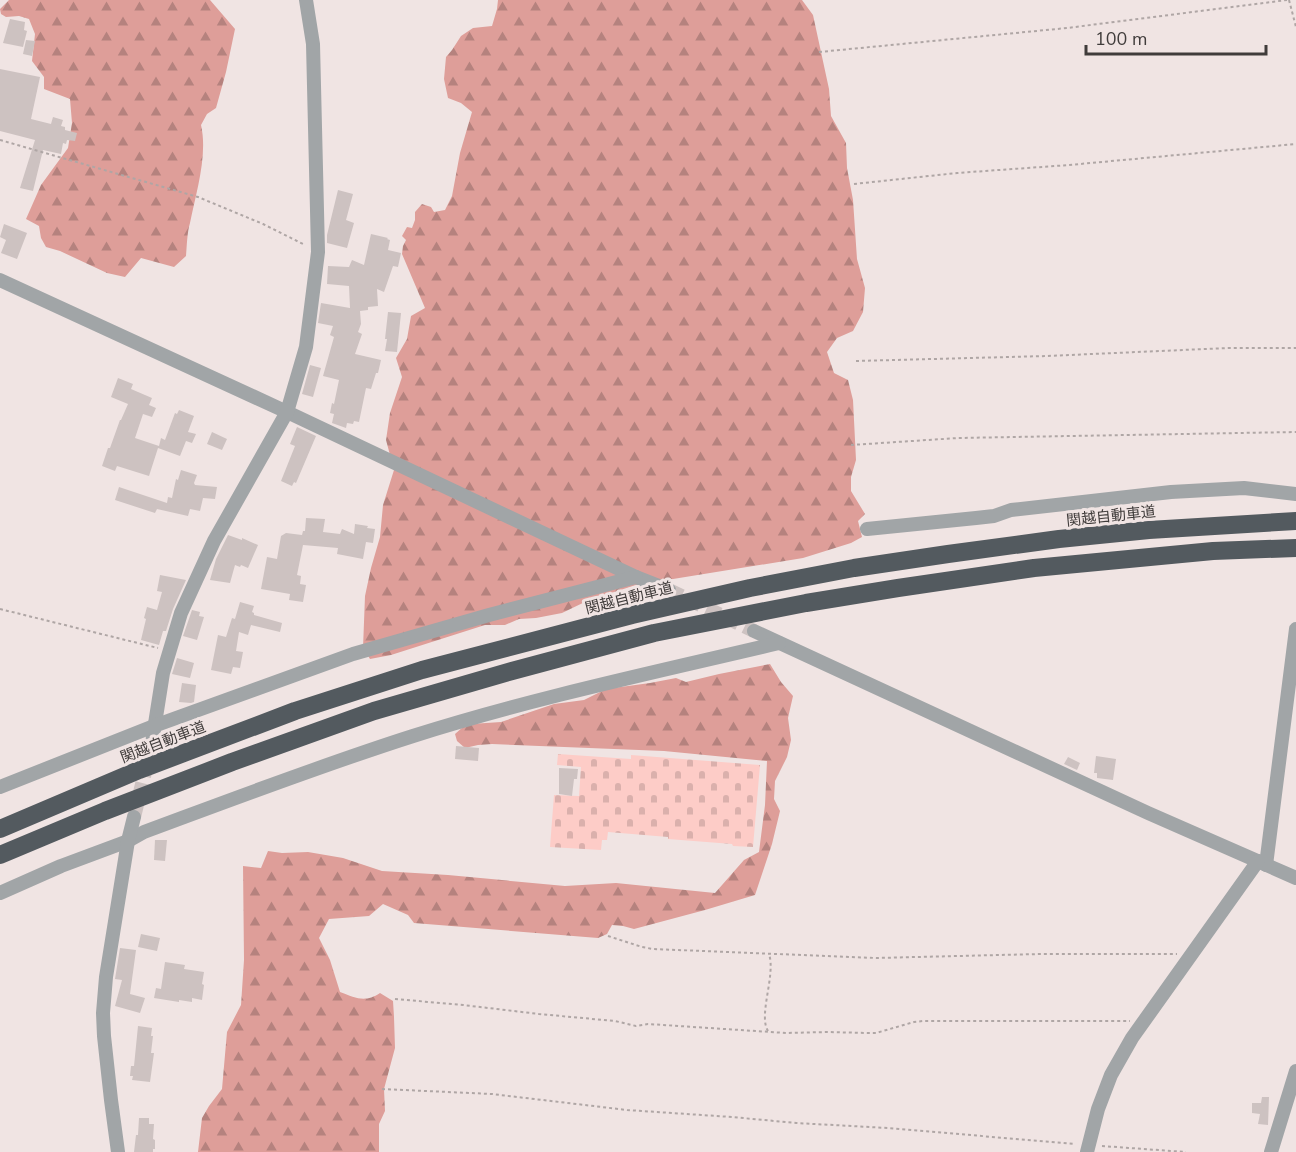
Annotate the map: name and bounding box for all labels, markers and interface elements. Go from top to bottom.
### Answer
scale bar [1086,18,1266,56]
text: 100 m [1095,27,1147,51]
street label: 関越自動車道 [1065,501,1157,531]
street label: 関越自動車道 [583,577,675,619]
street label: 関越自動車道 [117,717,209,767]

